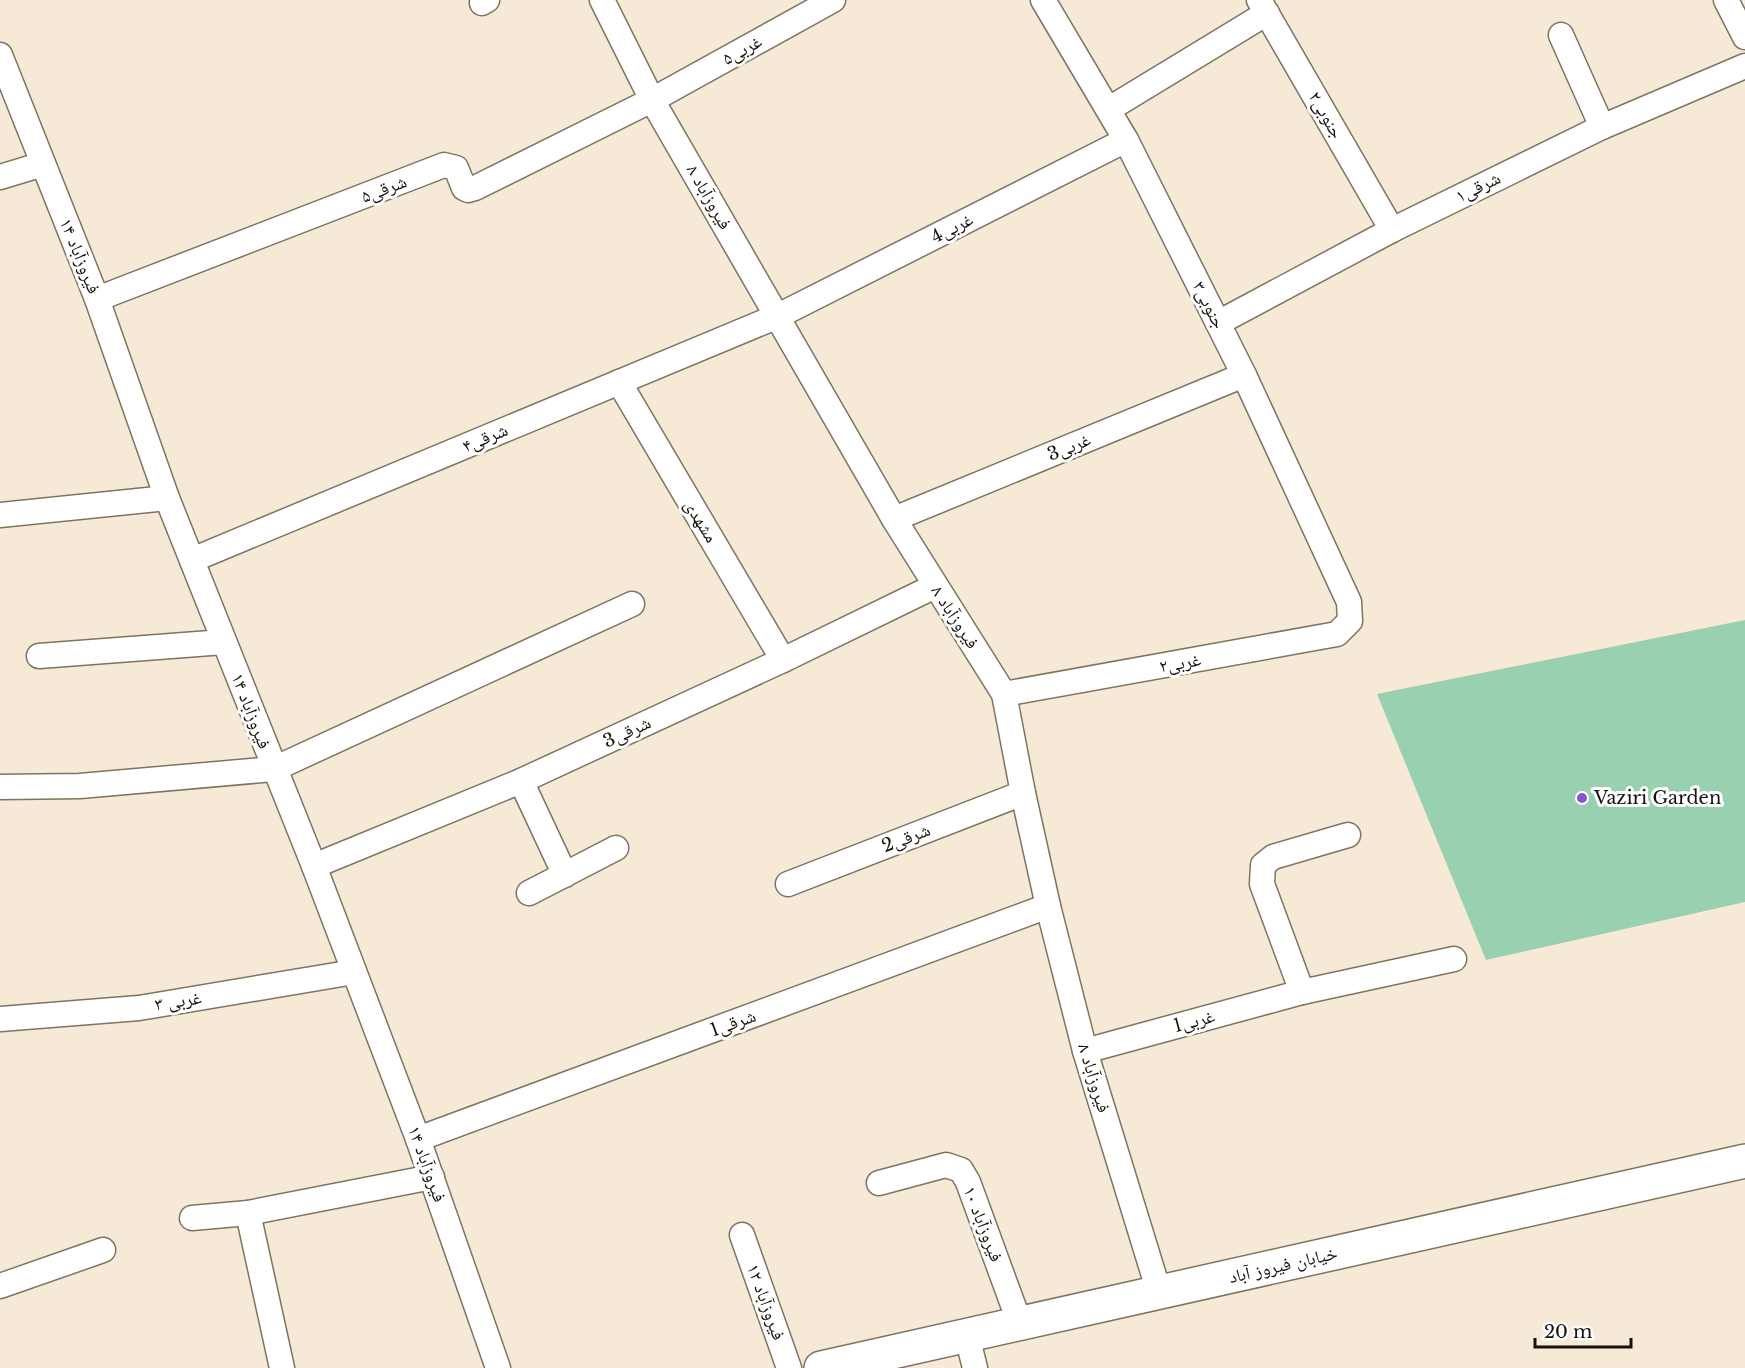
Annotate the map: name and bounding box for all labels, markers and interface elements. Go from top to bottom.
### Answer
street label: غربی۵ [718,30,766,70]
street label: جنوبی۲ [1304,88,1348,142]
street label: فیروزآباد ۸ [682,161,736,233]
street label: شرقی۱ [1452,167,1504,207]
street label: شرقی۵ [358,170,410,208]
street label: غربی4 [927,208,977,248]
street label: فیروزآباد ۱۴ [55,215,105,297]
street label: جنوبی۳ [1188,277,1230,333]
street label: شرقی۴ [459,419,511,457]
street label: غربی3 [1044,428,1094,466]
street label: مشهدی [680,495,722,547]
street label: فیروزآباد ۸ [926,581,984,653]
street label: غربی۲ [1158,649,1202,677]
street label: فیروزآباد ۱۴ [227,670,275,752]
street label: شرقی3 [600,711,654,753]
place label: Vaziri Garden [1593,787,1721,809]
marker: Vaziri Garden [1575,791,1589,805]
street label: شرقی2 [879,819,933,857]
street label: غربی ۳ [153,986,203,1016]
street label: شرقی1 [707,1005,759,1041]
street label: غربی1 [1171,1005,1217,1037]
street label: فیروزآباد ۸ [1073,1041,1115,1115]
street label: فیروزآباد ۱۴ [403,1123,451,1205]
street label: فیروزآباد ۱۰ [959,1183,1007,1265]
street label: خیابان فیروز آباد [1227,1242,1339,1288]
street label: فیروزآباد ۱۲ [742,1261,790,1343]
scale bar [1535,1311,1631,1349]
text: 20 m [1544,1321,1592,1343]

